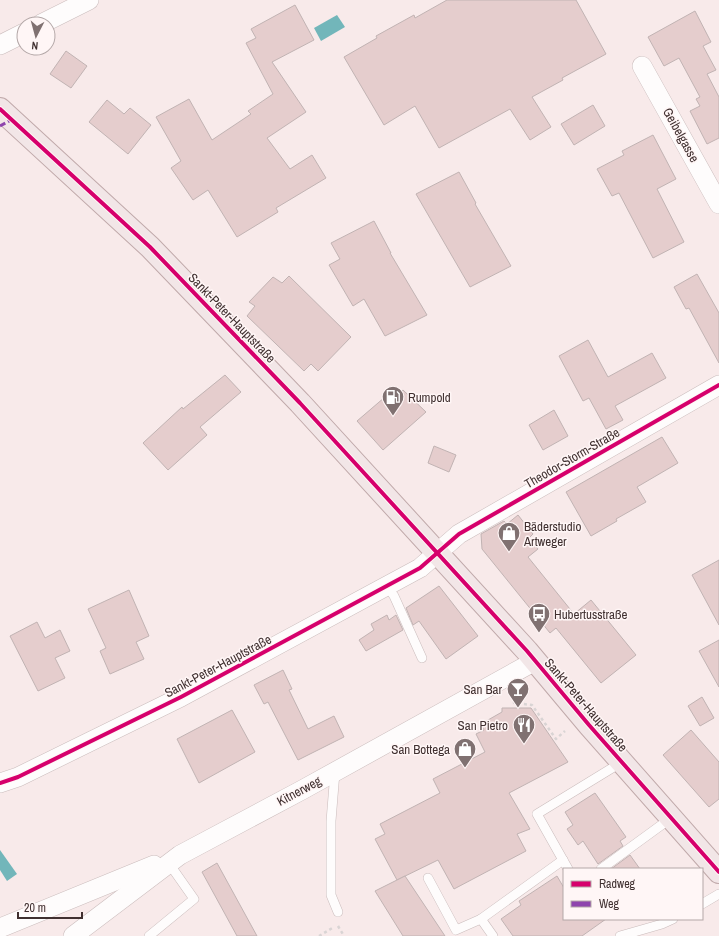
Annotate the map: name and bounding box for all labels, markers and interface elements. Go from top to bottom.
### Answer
north arrow [16,16,56,56]
text: N [31,39,39,53]
street label: Geibelgasse [659,105,703,165]
street label: Sankt-Peter-Hauptstraße [185,269,279,367]
fuel station icon: Rumpold [380,384,406,417]
place label: Rumpold [408,389,451,406]
street label: Theodor-Storm-Straße [521,424,623,492]
place label: Bäderstudio Artweger [523,518,582,550]
shop icon: Bäderstudio Artweger [496,520,522,553]
bus stop icon: Hubertusstraße [526,601,552,634]
place label: Hubertusstraße [554,606,628,623]
street label: Sankt-Peter-Hauptstraße [162,631,274,701]
street label: Sankt-Peter-Hauptstraße [541,655,631,755]
bar icon: San Bar [505,676,531,709]
place label: San Bar [463,681,502,698]
restaurant icon: San Pietro [511,712,537,745]
place label: San Pietro [458,717,508,734]
shop icon: San Bottega [452,736,478,769]
place label: San Bottega [391,741,450,758]
street label: Kitnerweg [274,772,324,810]
legend [563,868,703,920]
text: Radweg [599,876,636,892]
scale bar [18,894,82,920]
text: Weg [599,896,620,912]
text: 20 m [24,900,46,916]

